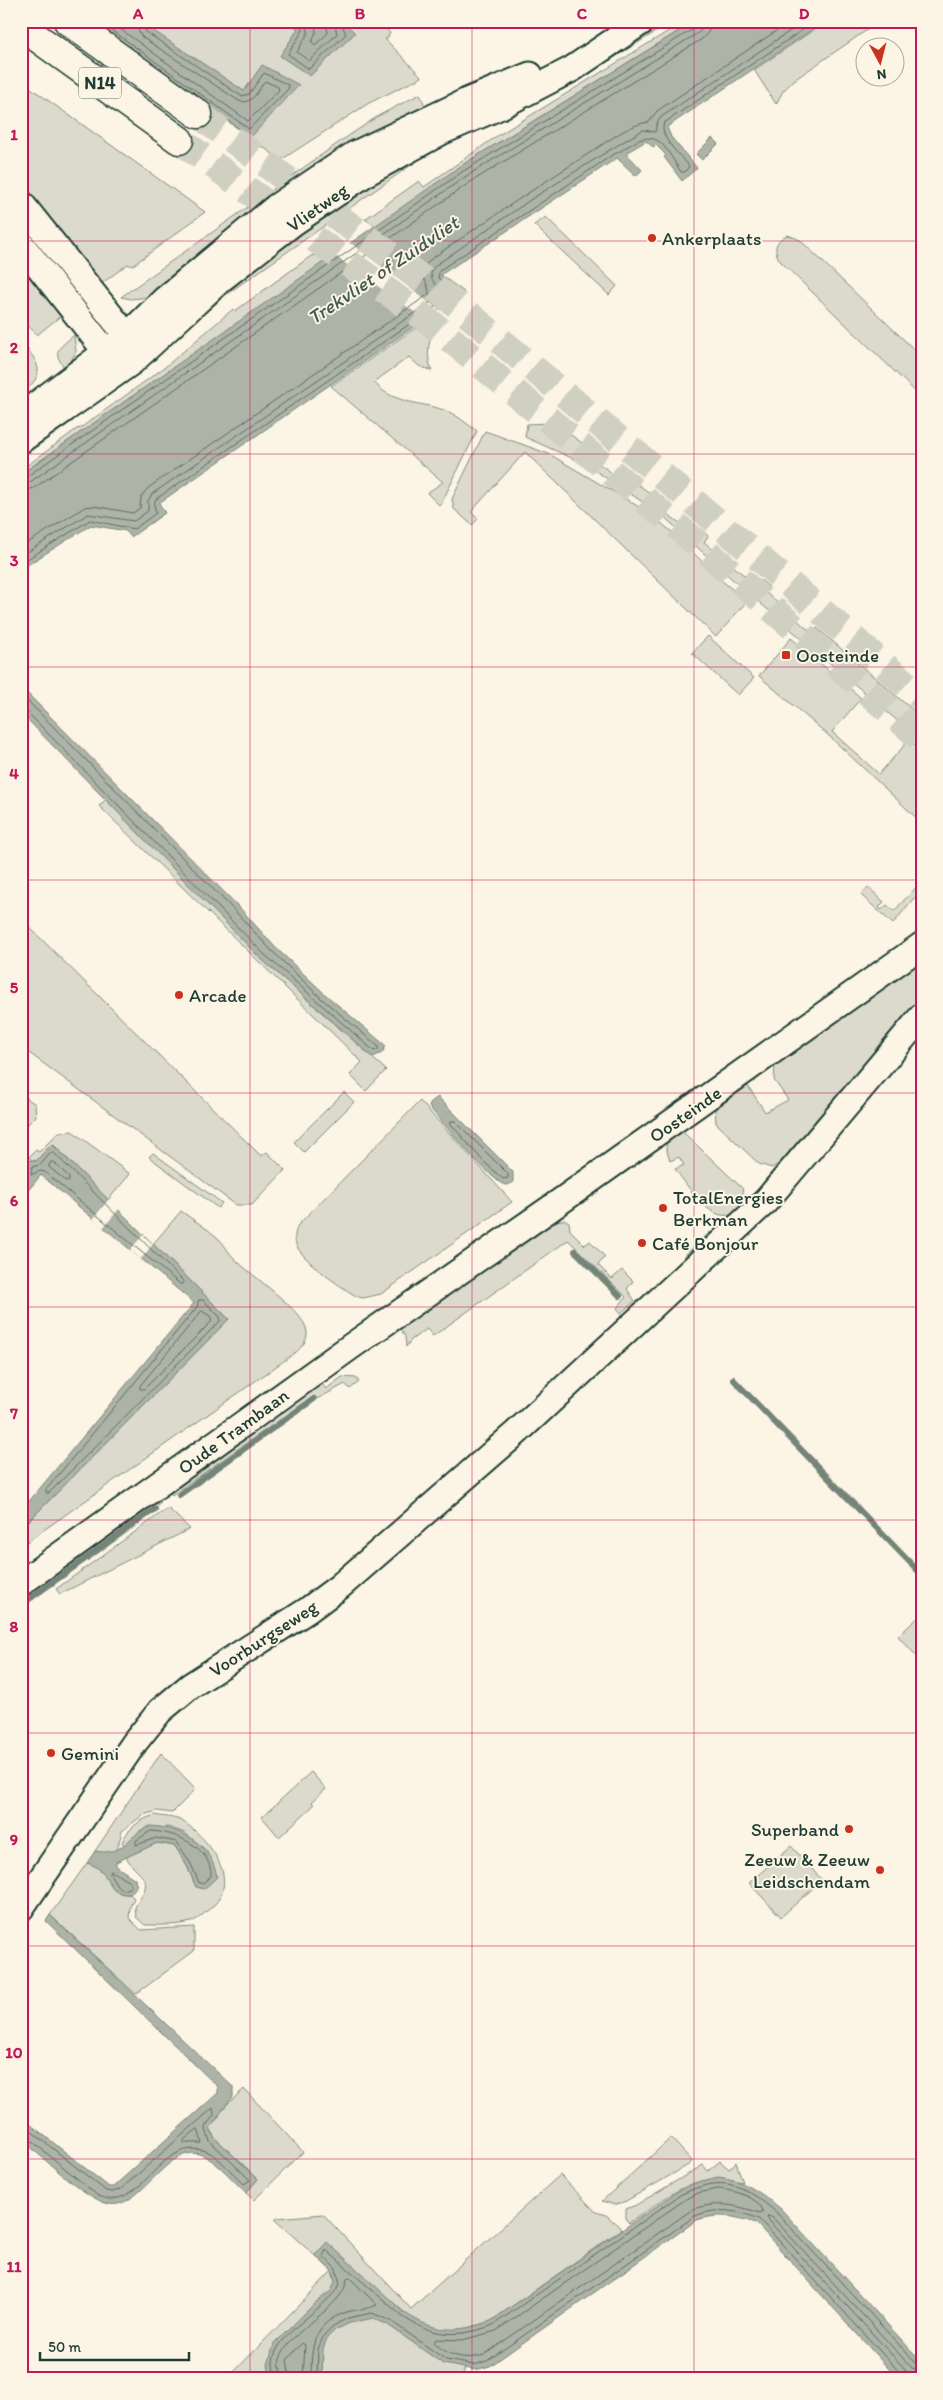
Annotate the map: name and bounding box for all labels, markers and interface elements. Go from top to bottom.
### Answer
text: A [132,4,144,23]
text: B [355,4,366,23]
text: C [577,4,588,23]
text: D [799,4,810,23]
north arrow [856,38,906,88]
text: N [876,65,887,83]
road number: N14 [79,68,121,99]
text: 1 [10,125,18,144]
street label: Vlietweg [282,178,353,237]
water label: Trekvliet of Zuidvliet [303,210,464,329]
place label: Ankerplaats [662,227,761,250]
marker: Ankerplaats [646,232,658,244]
text: 2 [10,338,19,357]
text: 3 [10,551,19,570]
place label: Oosteinde [796,644,879,667]
marker: Oosteinde [780,649,792,661]
text: 4 [9,764,19,783]
text: 5 [10,978,19,997]
place label: Arcade [189,984,247,1007]
marker: Arcade [173,989,185,1001]
street label: Oosteinde [645,1081,726,1148]
place label: TotalEnergies Berkman [673,1186,783,1231]
text: 6 [10,1191,19,1210]
marker: TotalEnergies Berkman [657,1202,669,1214]
place label: Café Bonjour [652,1232,759,1255]
marker: Café Bonjour [636,1237,648,1249]
street label: Oude Trambaan [174,1384,293,1479]
text: 7 [9,1404,18,1423]
street label: Voorburgseweg [205,1595,322,1682]
text: 8 [10,1617,19,1636]
place label: Gemini [61,1742,119,1765]
marker: Gemini [45,1747,57,1759]
place label: Superband [751,1818,839,1841]
marker: Superband [843,1823,855,1835]
text: 9 [10,1830,18,1849]
place label: Zeeuw & Zeeuw Leidschendam [744,1848,870,1893]
marker: Zeeuw & Zeeuw Leidschendam [874,1864,886,1876]
text: 10 [5,2043,23,2062]
text: 11 [7,2257,22,2276]
scale bar [40,2330,189,2362]
text: 50 m [48,2338,81,2356]

